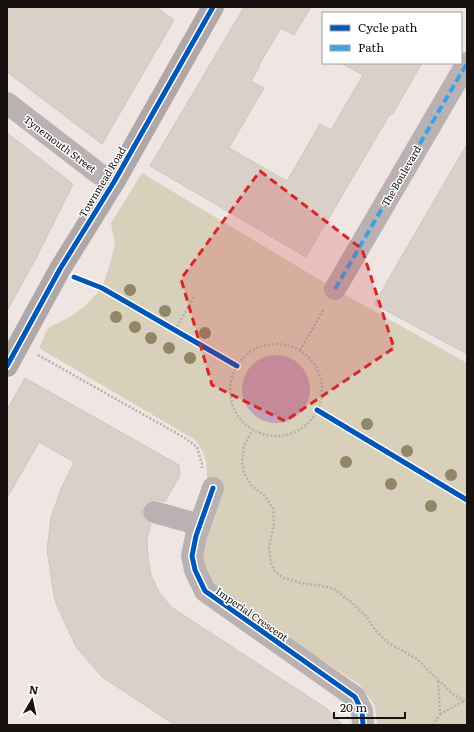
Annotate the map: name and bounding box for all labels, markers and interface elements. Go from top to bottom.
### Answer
legend [322,12,462,64]
text: Cycle path [358,18,418,36]
text: Path [358,38,384,56]
street label: Tynemouth Street [21,111,100,176]
street label: The Boulevard [377,142,424,209]
street label: Townmead Road [75,144,129,220]
street label: Imperial Crescent [213,583,292,644]
north arrow [12,680,52,720]
text: N [28,681,40,698]
scale bar [334,694,405,720]
text: 20 m [340,698,367,716]

